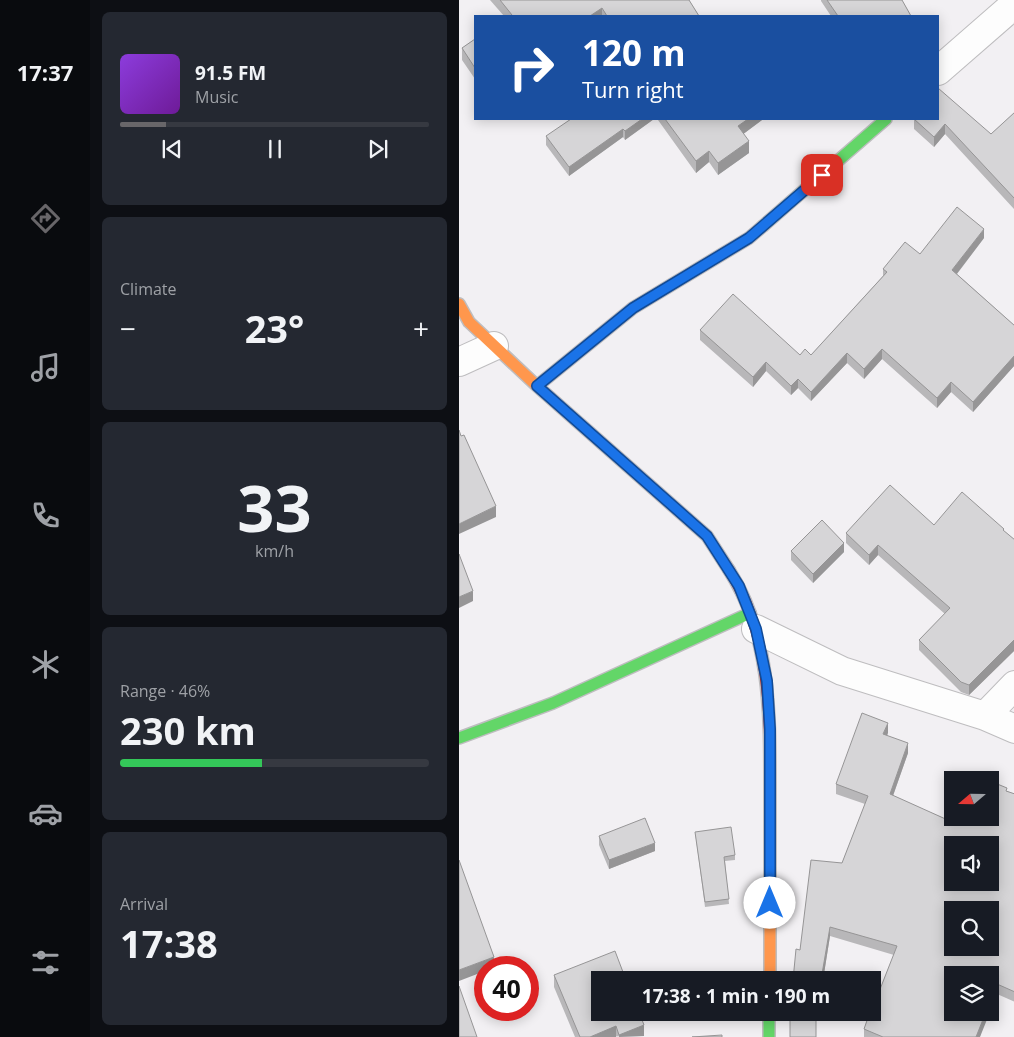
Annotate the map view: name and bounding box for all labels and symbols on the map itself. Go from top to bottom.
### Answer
pin [801,154,843,196]
north arrow [944,771,999,826]
position arrow [743,876,795,928]
speed limit sign: 40 [474,956,539,1021]

